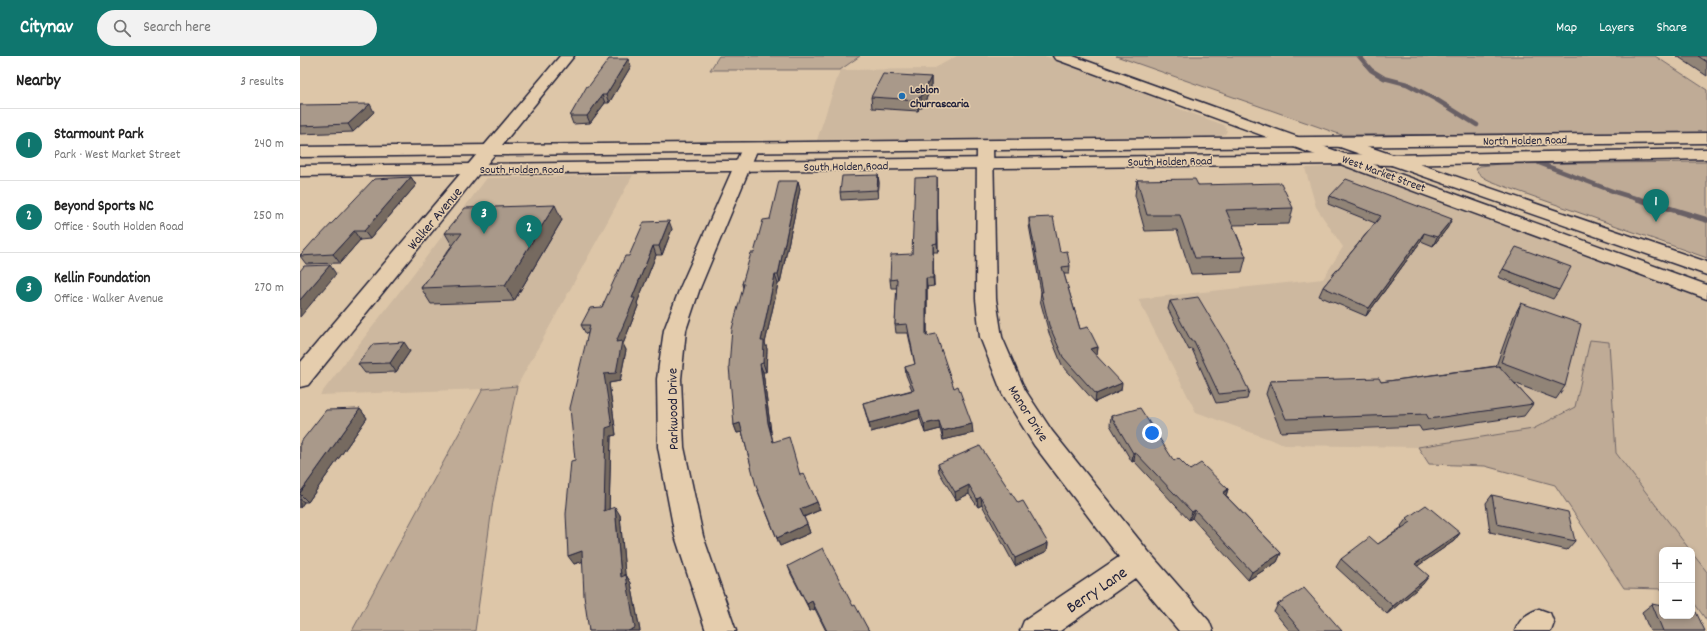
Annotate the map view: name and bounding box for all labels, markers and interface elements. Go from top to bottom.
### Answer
search box [97,10,377,46]
text: Citynav [20,15,73,42]
icon: search [111,17,133,39]
text: Search here [143,17,211,39]
text: Map [1556,18,1577,38]
text: Layers [1599,18,1634,38]
text: Share [1656,18,1687,38]
text: Nearby [16,70,60,94]
text: 3 results [240,73,284,92]
place label: Leblon Churrascaria [910,82,970,113]
marker: Leblon Churrascaria [897,91,907,101]
text: Starmount Park [54,124,144,146]
street label: North Holden Road [1483,132,1567,151]
text: 1 [28,135,30,154]
text: 240 m [254,135,284,154]
text: Park · West Market Street [54,146,180,165]
street label: West Market Street [1339,151,1428,198]
street label: South Holden Road [1128,153,1212,172]
street label: South Holden Road [804,158,888,177]
street label: South Holden Road [480,162,564,179]
street label: Walker Avenue [403,184,468,255]
pin: 1 [1643,189,1669,222]
text: Beyond Sports NC [54,196,154,218]
pin: 3 [471,201,497,234]
text: 2 [26,207,32,226]
text: 250 m [253,207,284,226]
pin: 2 [516,215,542,248]
text: Office · South Holden Road [54,218,184,237]
text: Kellin Foundation [54,268,151,290]
text: 3 [26,279,32,298]
text: 270 m [254,279,284,298]
text: Office · Walker Avenue [54,290,163,309]
street label: Parkwood Drive [663,368,685,450]
street label: Manor Drive [1002,382,1052,446]
your location [1142,423,1162,443]
map controls [1659,547,1695,619]
button: + [1659,547,1695,583]
street label: Berry Lane [1062,562,1133,621]
button: − [1659,583,1695,619]

